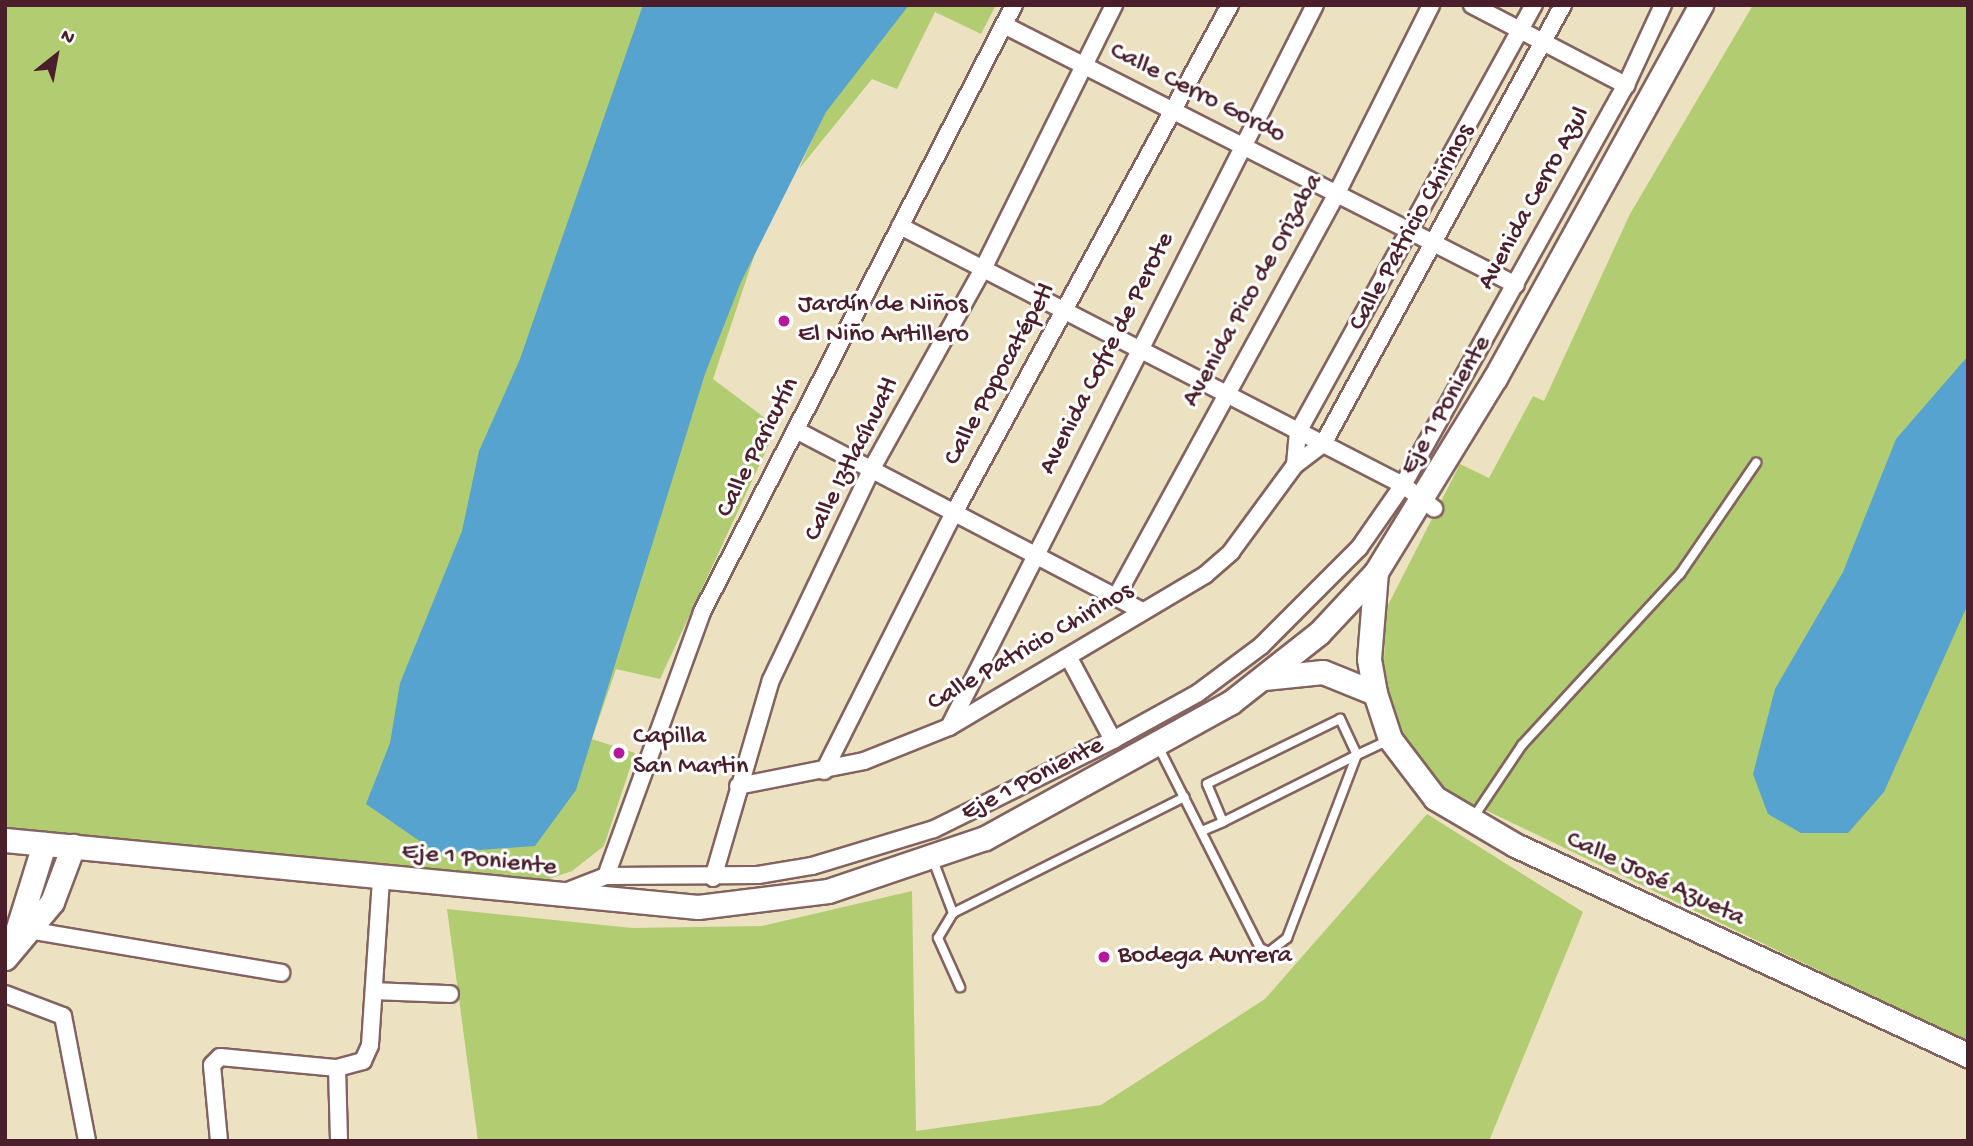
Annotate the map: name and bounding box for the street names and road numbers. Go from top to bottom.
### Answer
street label: Calle Cerro Gordo [1104,36,1290,152]
street label: Avenida Cerro Azul [1472,102,1598,296]
street label: Calle Patricio Chirinos [1343,119,1483,337]
street label: Avenida Pico de Orizaba [1177,169,1331,413]
street label: Avenida Cofre de Perote [1033,228,1183,480]
street label: Calle Popocatépetl [938,278,1064,472]
street label: Eje 1 Poniente [1395,331,1499,481]
street label: Calle Paricutín [710,373,808,523]
street label: Calle Iztlacíhuatl [798,373,908,547]
street label: Calle Patricio Chirinos [923,577,1139,719]
street label: Eje 1 Poniente [957,731,1109,829]
street label: Calle José Azueta [1561,825,1749,935]
street label: Eje 1 Poniente [400,837,558,885]

